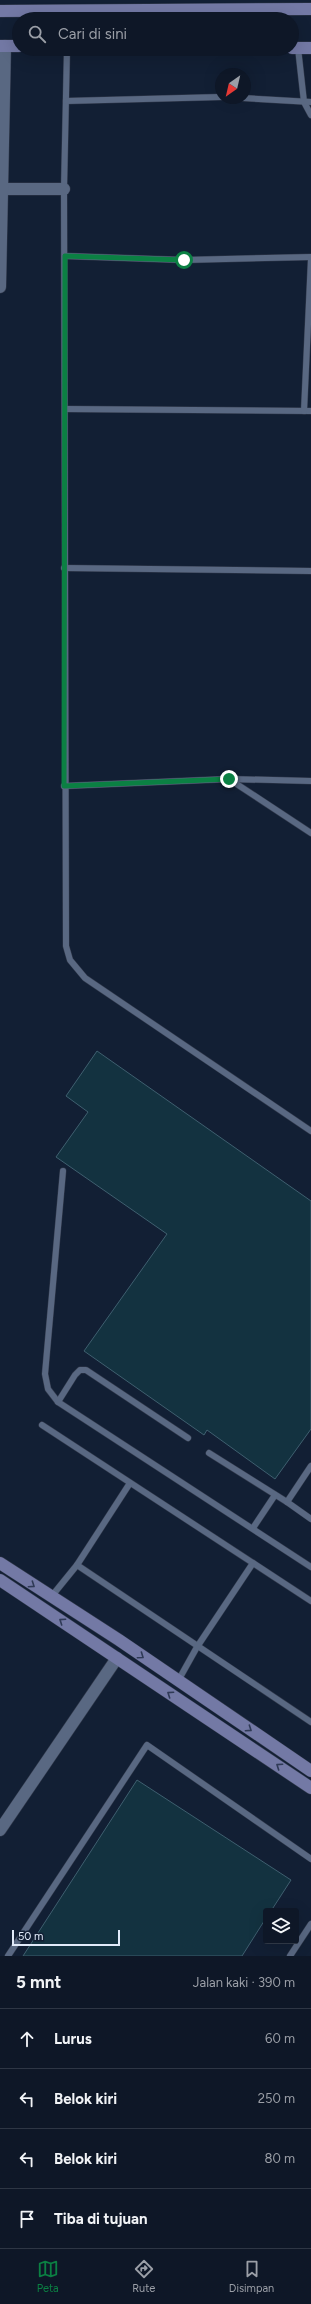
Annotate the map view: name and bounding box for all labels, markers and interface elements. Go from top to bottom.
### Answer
search box [12,12,299,56]
icon: search [26,23,48,45]
text: Cari di sini [58,25,127,43]
north arrow [215,68,251,104]
route start [175,251,193,269]
route end [220,770,238,788]
one-way arrow [28,1580,35,1587]
one-way arrow [60,1619,67,1626]
one-way arrow [137,1651,144,1659]
one-way arrow [168,1692,175,1699]
one-way arrow [245,1724,252,1732]
one-way arrow [276,1764,283,1771]
map controls [263,1908,299,1944]
button: layers [263,1908,299,1944]
scale bar [12,1928,120,1947]
text: 50 m [18,1930,43,1943]
text: 5 mnt [16,1972,61,1992]
text: Jalan kaki · 390 m [193,1975,295,1990]
icon: ahead [16,2028,38,2050]
text: Lurus [54,2030,92,2048]
text: 60 m [265,2031,295,2046]
icon: left [16,2088,38,2110]
text: Belok kiri [54,2090,117,2108]
text: 250 m [258,2091,295,2106]
icon: left [16,2148,38,2170]
text: Belok kiri [54,2150,117,2168]
text: 80 m [264,2151,295,2166]
icon: arrive [16,2208,38,2230]
text: Tiba di tujuan [54,2210,148,2228]
tab: Peta [37,2258,59,2295]
tab: Rute [132,2258,155,2295]
tab: Disimpan [229,2258,274,2295]

